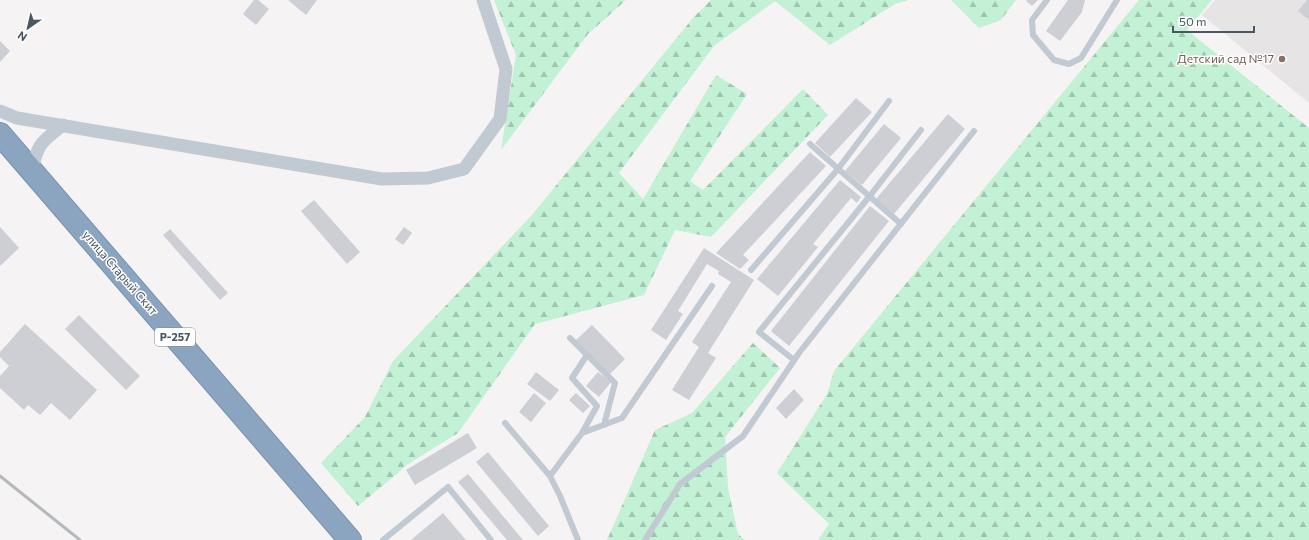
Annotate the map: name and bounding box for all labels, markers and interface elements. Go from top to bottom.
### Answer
north arrow [8,8,48,48]
scale bar [1173,8,1254,34]
text: 50 m [1179,14,1207,28]
text: N [15,29,29,44]
place label: Детский сад №17 [1177,51,1274,65]
marker: Детский сад №17 [1277,54,1287,64]
street label: улица Старый Скит [80,227,161,318]
road number: Р-257 [155,328,195,346]

